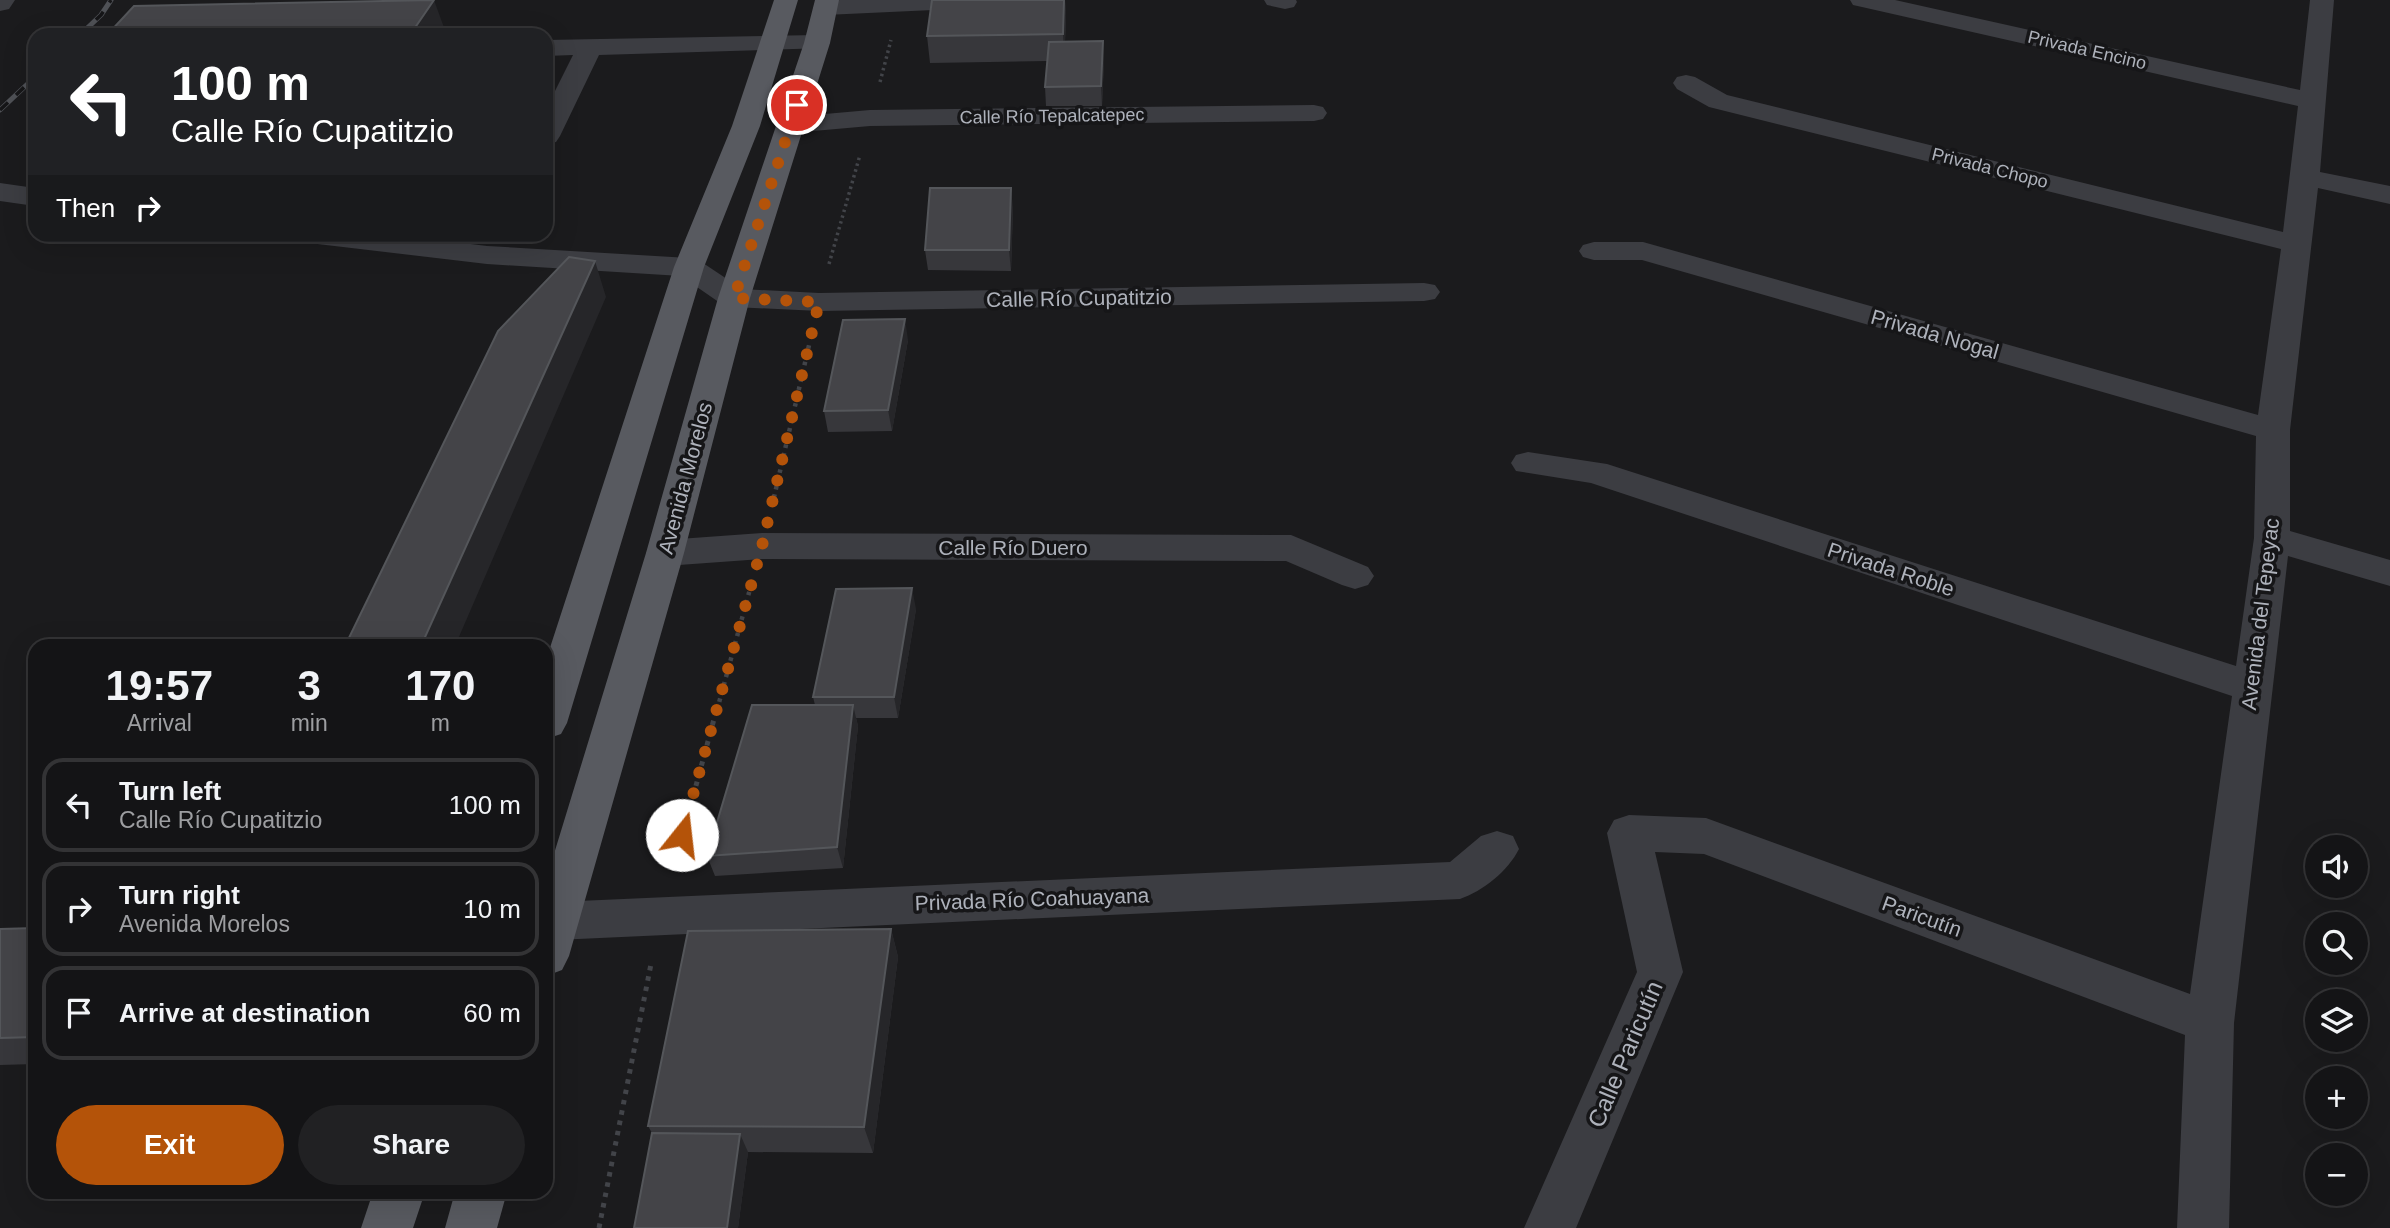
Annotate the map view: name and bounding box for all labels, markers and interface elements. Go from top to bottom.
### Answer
street label: Privada Encino [2026,27,2148,73]
icon: left [56,56,147,147]
text: 100 m [171,56,310,110]
pin [767,75,827,135]
icon: arrive [778,86,816,124]
street label: Calle Río Tepalcatepec [959,104,1145,128]
text: Calle Río Cupatitzio [171,113,454,149]
street label: Privada Chopo [1930,144,2050,192]
icon: right [129,189,167,227]
text: Then [56,193,115,223]
street label: Calle Río Cupatitzio [986,285,1172,311]
street label: Privada Nogal [1868,305,2002,363]
street label: Avenida Morelos [654,400,716,556]
street label: Avenida del Tepeyac [2237,517,2283,711]
street label: Calle Río Duero [938,536,1088,559]
street label: Privada Roble [1825,538,1957,600]
text: 19:57 [106,662,213,709]
text: 3 [297,662,321,709]
text: 170 [405,662,475,709]
text: Arrival [127,710,192,736]
text: min [291,710,328,736]
text: m [431,710,450,736]
text: Turn left [119,776,221,806]
icon: left [60,786,98,824]
text: 100 m [449,790,521,820]
position arrow [645,798,719,872]
text: Calle Río Cupatitzio [119,807,322,833]
map controls [2305,835,2368,1206]
button: sound [2305,835,2368,898]
text: Turn right [119,880,240,910]
street label: Privada Río Coahuayana [914,883,1150,915]
icon: right [60,890,98,928]
street label: Paricutín [1879,891,1965,941]
text: 10 m [463,894,521,924]
text: Avenida Morelos [119,911,290,937]
button: search [2305,912,2368,975]
street label: Calle Paricutín [1582,977,1668,1131]
button: layers [2305,989,2368,1052]
icon: arrive [60,994,98,1032]
text: Arrive at destination [119,998,370,1028]
text: 60 m [463,998,521,1028]
button: + [2305,1066,2368,1129]
button: Exit [56,1105,284,1185]
button: Share [298,1105,525,1185]
button: − [2305,1143,2368,1206]

